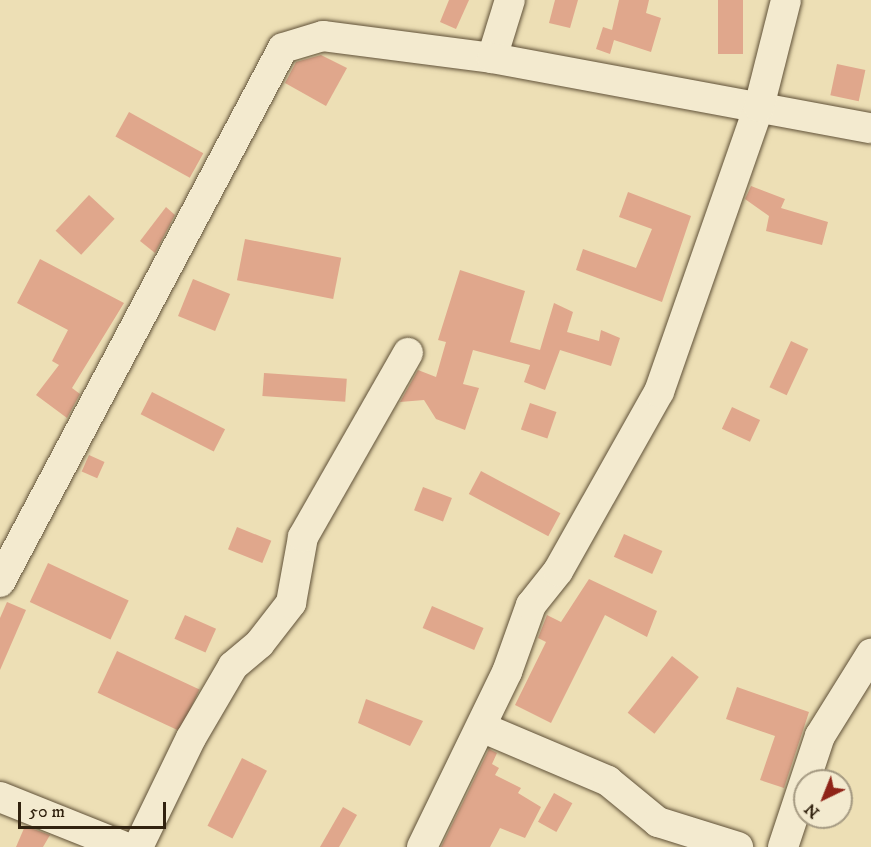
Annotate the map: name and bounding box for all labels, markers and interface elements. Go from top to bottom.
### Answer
north arrow [793,769,853,829]
scale bar [21,790,170,828]
text: N [800,799,824,823]
text: 50 m [29,801,65,823]

